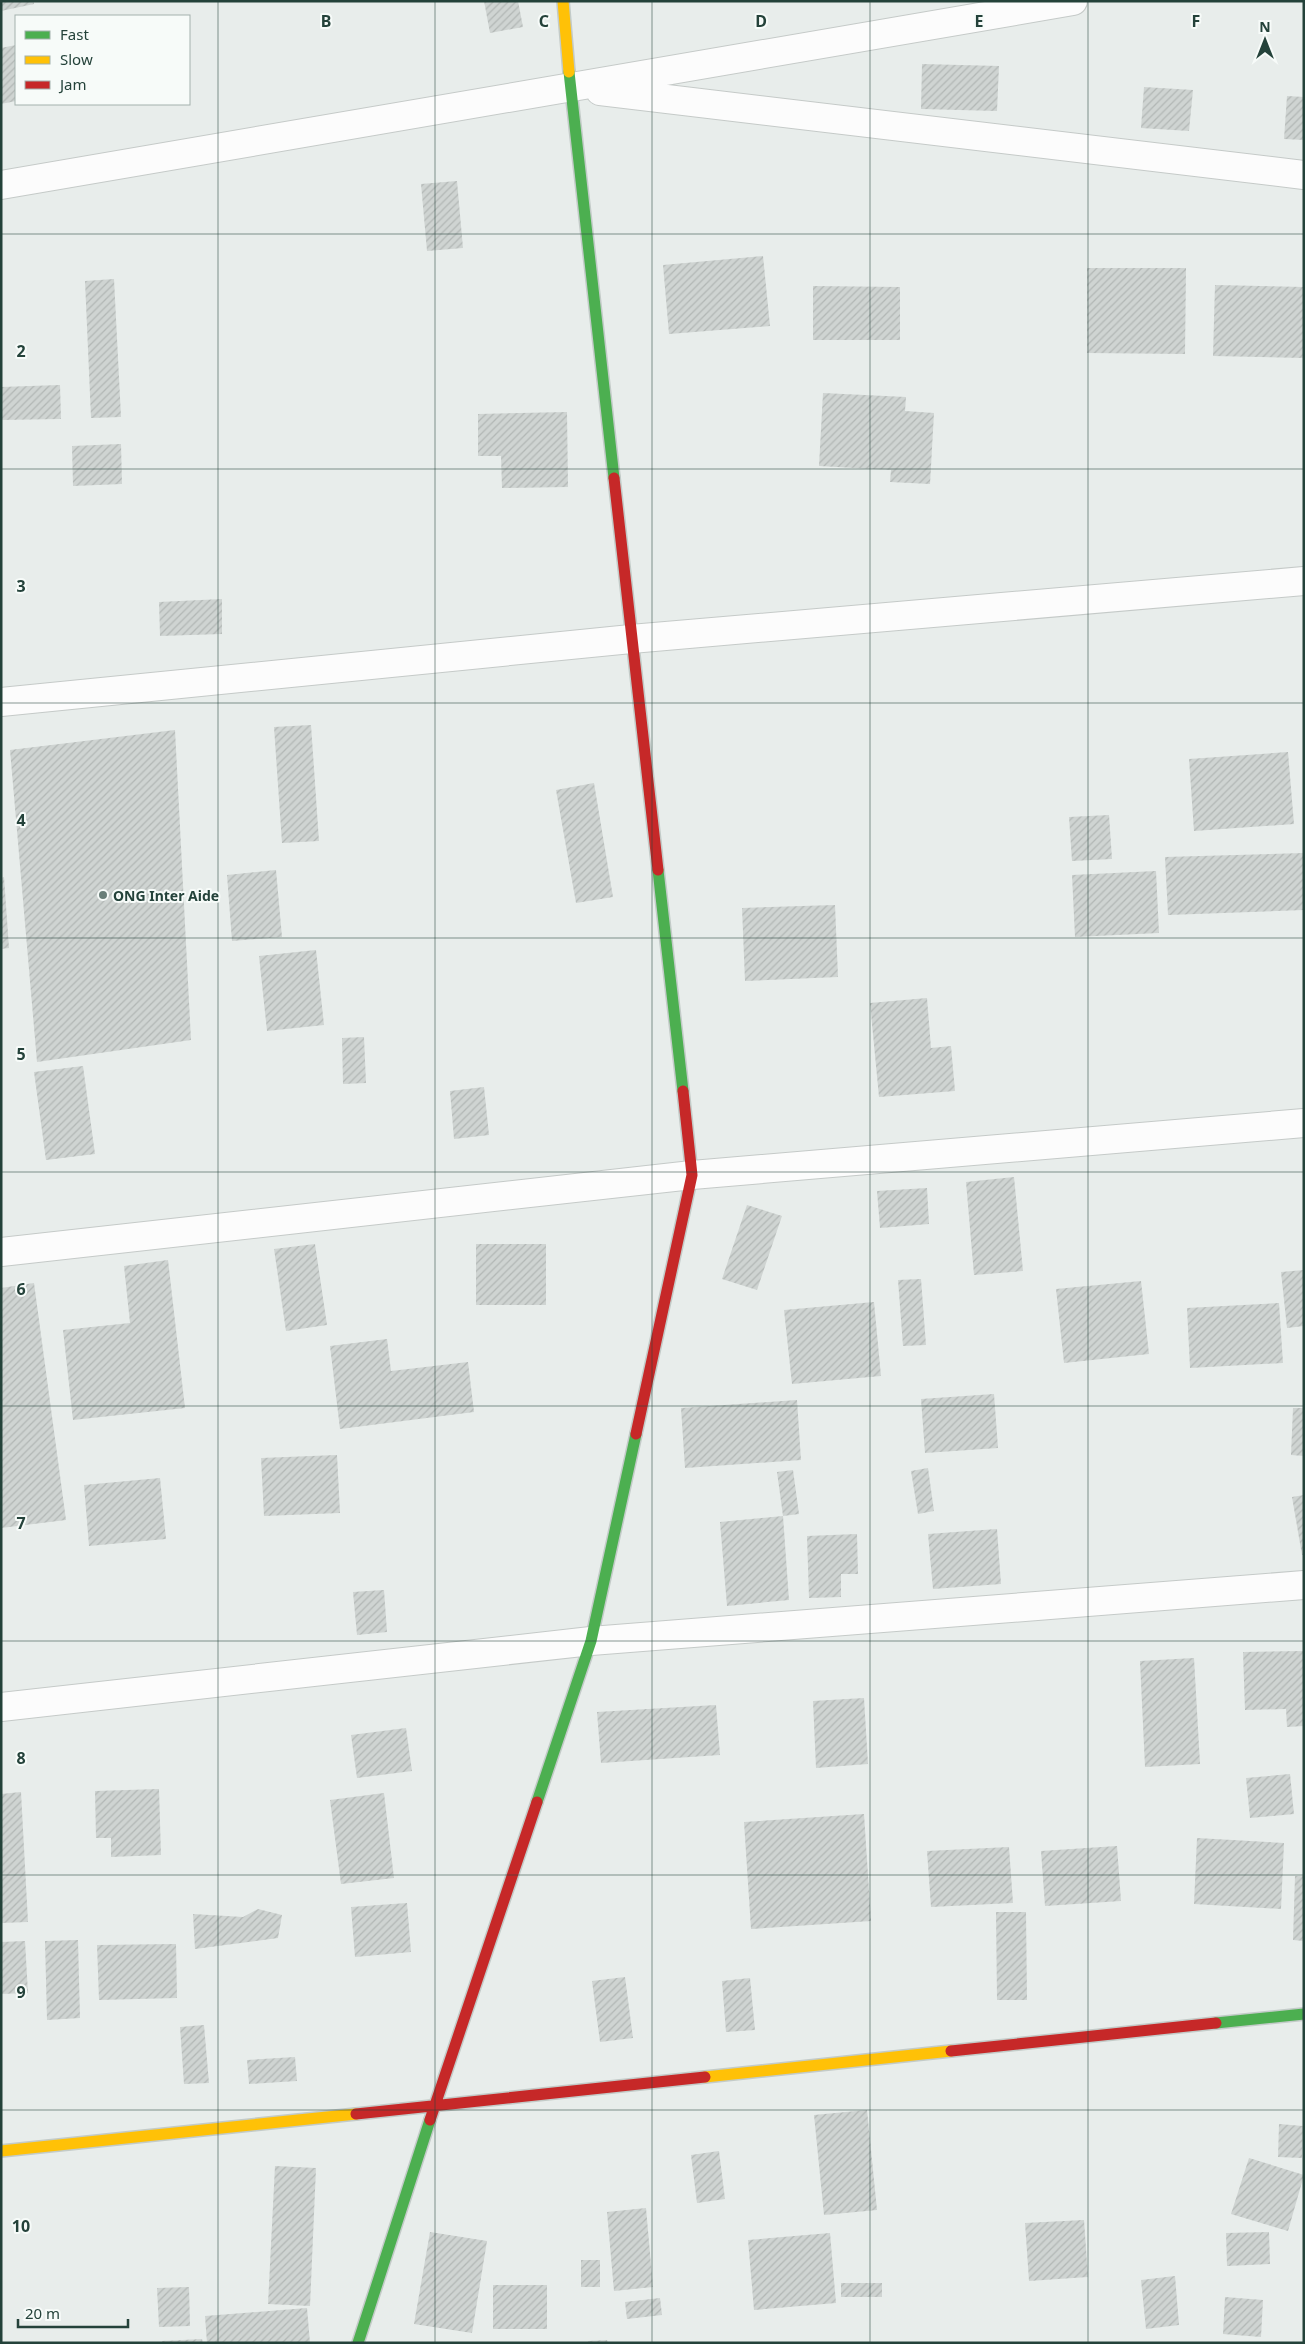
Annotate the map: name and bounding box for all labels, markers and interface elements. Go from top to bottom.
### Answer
text: B [321,10,331,32]
text: C [539,10,549,32]
text: D [755,10,767,32]
text: E [975,10,984,32]
text: F [1192,10,1200,32]
legend [15,15,190,105]
north arrow [1240,15,1290,65]
text: N [1259,17,1271,36]
text: Fast [60,24,89,44]
text: Slow [60,49,93,69]
text: Jam [58,74,87,94]
text: 2 [16,340,26,362]
text: 3 [16,575,26,597]
text: 4 [16,809,26,831]
place label: ONG Inter Aide [113,886,219,905]
marker: ONG Inter Aide [97,889,109,901]
text: 5 [16,1043,26,1065]
text: 6 [16,1278,26,1300]
text: 7 [16,1512,26,1534]
text: 8 [16,1747,26,1769]
text: 9 [16,1981,26,2003]
text: 10 [12,2215,30,2237]
scale bar [18,2296,128,2328]
text: 20 m [25,2303,60,2323]

